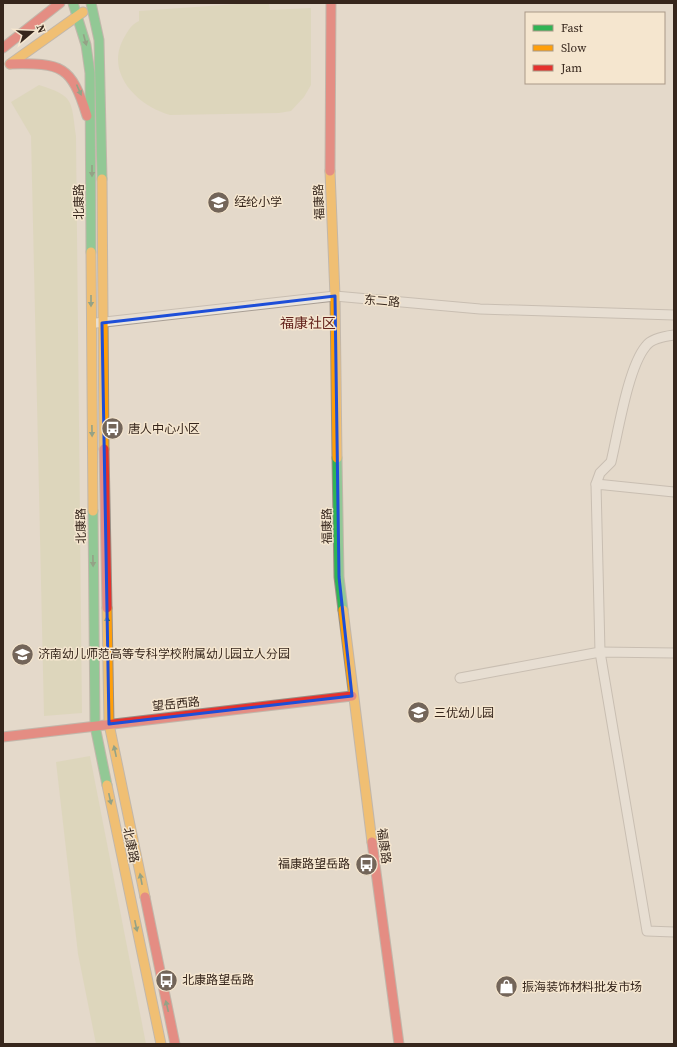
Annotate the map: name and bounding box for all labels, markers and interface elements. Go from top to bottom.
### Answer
north arrow [12,12,52,52]
legend [525,12,665,84]
text: Fast [561,20,583,36]
text: N [33,23,49,35]
one-way arrow [82,34,88,47]
text: Slow [561,40,587,56]
text: Jam [560,60,582,76]
one-way arrow [75,84,82,96]
one-way arrow [89,165,95,178]
street label: 北康路 [71,184,87,220]
street label: 福康路 [310,184,328,220]
school or university icon: 经纶小学 [206,189,232,215]
place label: 经纶小学 [234,194,282,210]
street label: 东二路 [363,291,401,311]
one-way arrow [88,295,94,308]
district label: 福康社区 [280,313,336,333]
bus stop icon: 唐人中心小区 [100,416,126,442]
place label: 唐人中心小区 [128,421,200,437]
one-way arrow [89,425,95,438]
street label: 北康路 [73,508,89,544]
street label: 福康路 [319,508,335,544]
one-way arrow [90,555,96,568]
one-way arrow [104,615,110,628]
school or university icon: 济南幼儿师范高等专科学校附属幼儿园立人分园 [10,641,36,667]
place label: 济南幼儿师范高等专科学校附属幼儿园立人分园 [38,646,290,662]
street label: 望岳西路 [151,694,201,714]
school or university icon: 三优幼儿园 [406,700,432,726]
place label: 三优幼儿园 [434,705,494,721]
one-way arrow [112,745,118,757]
one-way arrow [107,793,113,805]
street label: 北康路 [119,826,143,864]
street label: 福康路 [374,827,394,865]
bus stop icon: 福康路望岳路 [353,851,379,877]
place label: 福康路望岳路 [278,856,350,872]
one-way arrow [137,872,143,885]
one-way arrow [134,920,140,932]
bus stop icon: 北康路望岳路 [153,967,179,993]
place label: 北康路望岳路 [182,972,254,988]
shop icon: 振海装饰材料批发市场 [493,974,519,1000]
place label: 振海装饰材料批发市场 [522,979,642,995]
one-way arrow [163,1000,169,1012]

